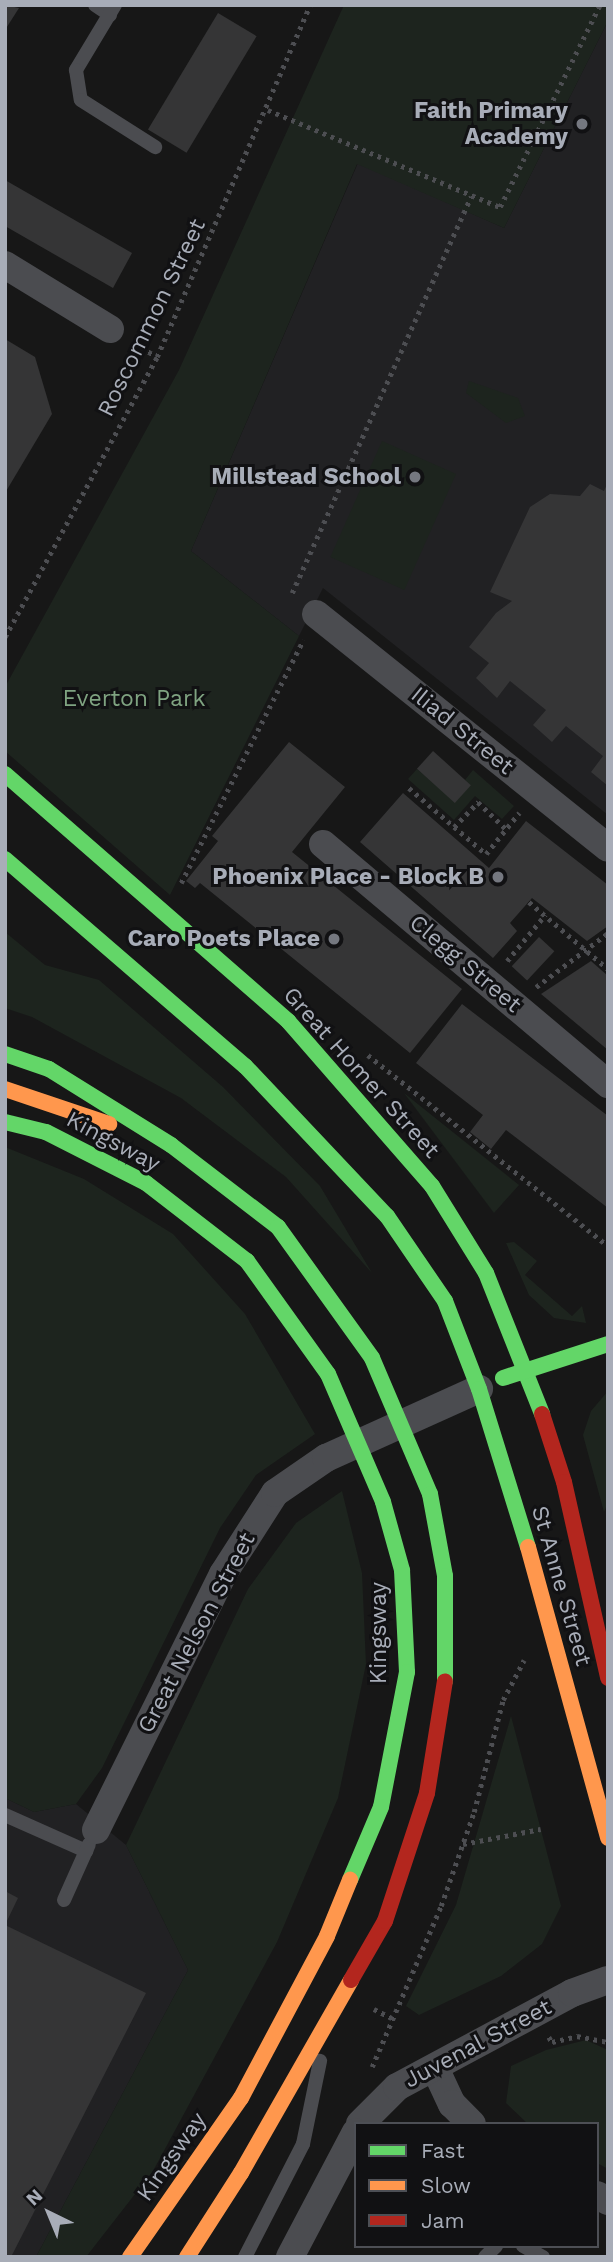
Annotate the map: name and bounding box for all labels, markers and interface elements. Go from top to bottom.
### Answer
place label: Faith Primary Academy [414,97,568,151]
marker: Faith Primary Academy [574,116,590,132]
street label: Roscommon Street [92,215,212,421]
place label: Millstead School [211,463,401,491]
marker: Millstead School [407,469,423,485]
street label: Iliad Street [405,681,519,781]
park label: Everton Park [63,685,205,713]
place label: Phoenix Place - Block B [212,863,484,891]
marker: Phoenix Place - Block B [490,869,506,885]
street label: Clegg Street [403,909,527,1019]
place label: Caro Poets Place [127,925,320,953]
marker: Caro Poets Place [326,931,342,947]
street label: Great Homer Street [277,982,445,1164]
street label: Kingsway [61,1106,165,1178]
street label: St Anne Street [525,1502,597,1670]
street label: Great Nelson Street [132,1528,262,1738]
street label: Kingsway [365,1582,393,1684]
street label: Juvenal Street [399,1993,557,2095]
street label: Kingsway [131,2107,213,2207]
legend [354,2122,599,2248]
text: Fast [421,2138,465,2163]
text: Slow [421,2173,471,2198]
north arrow [14,2178,84,2248]
text: N [21,2184,47,2210]
text: Jam [421,2208,464,2233]

